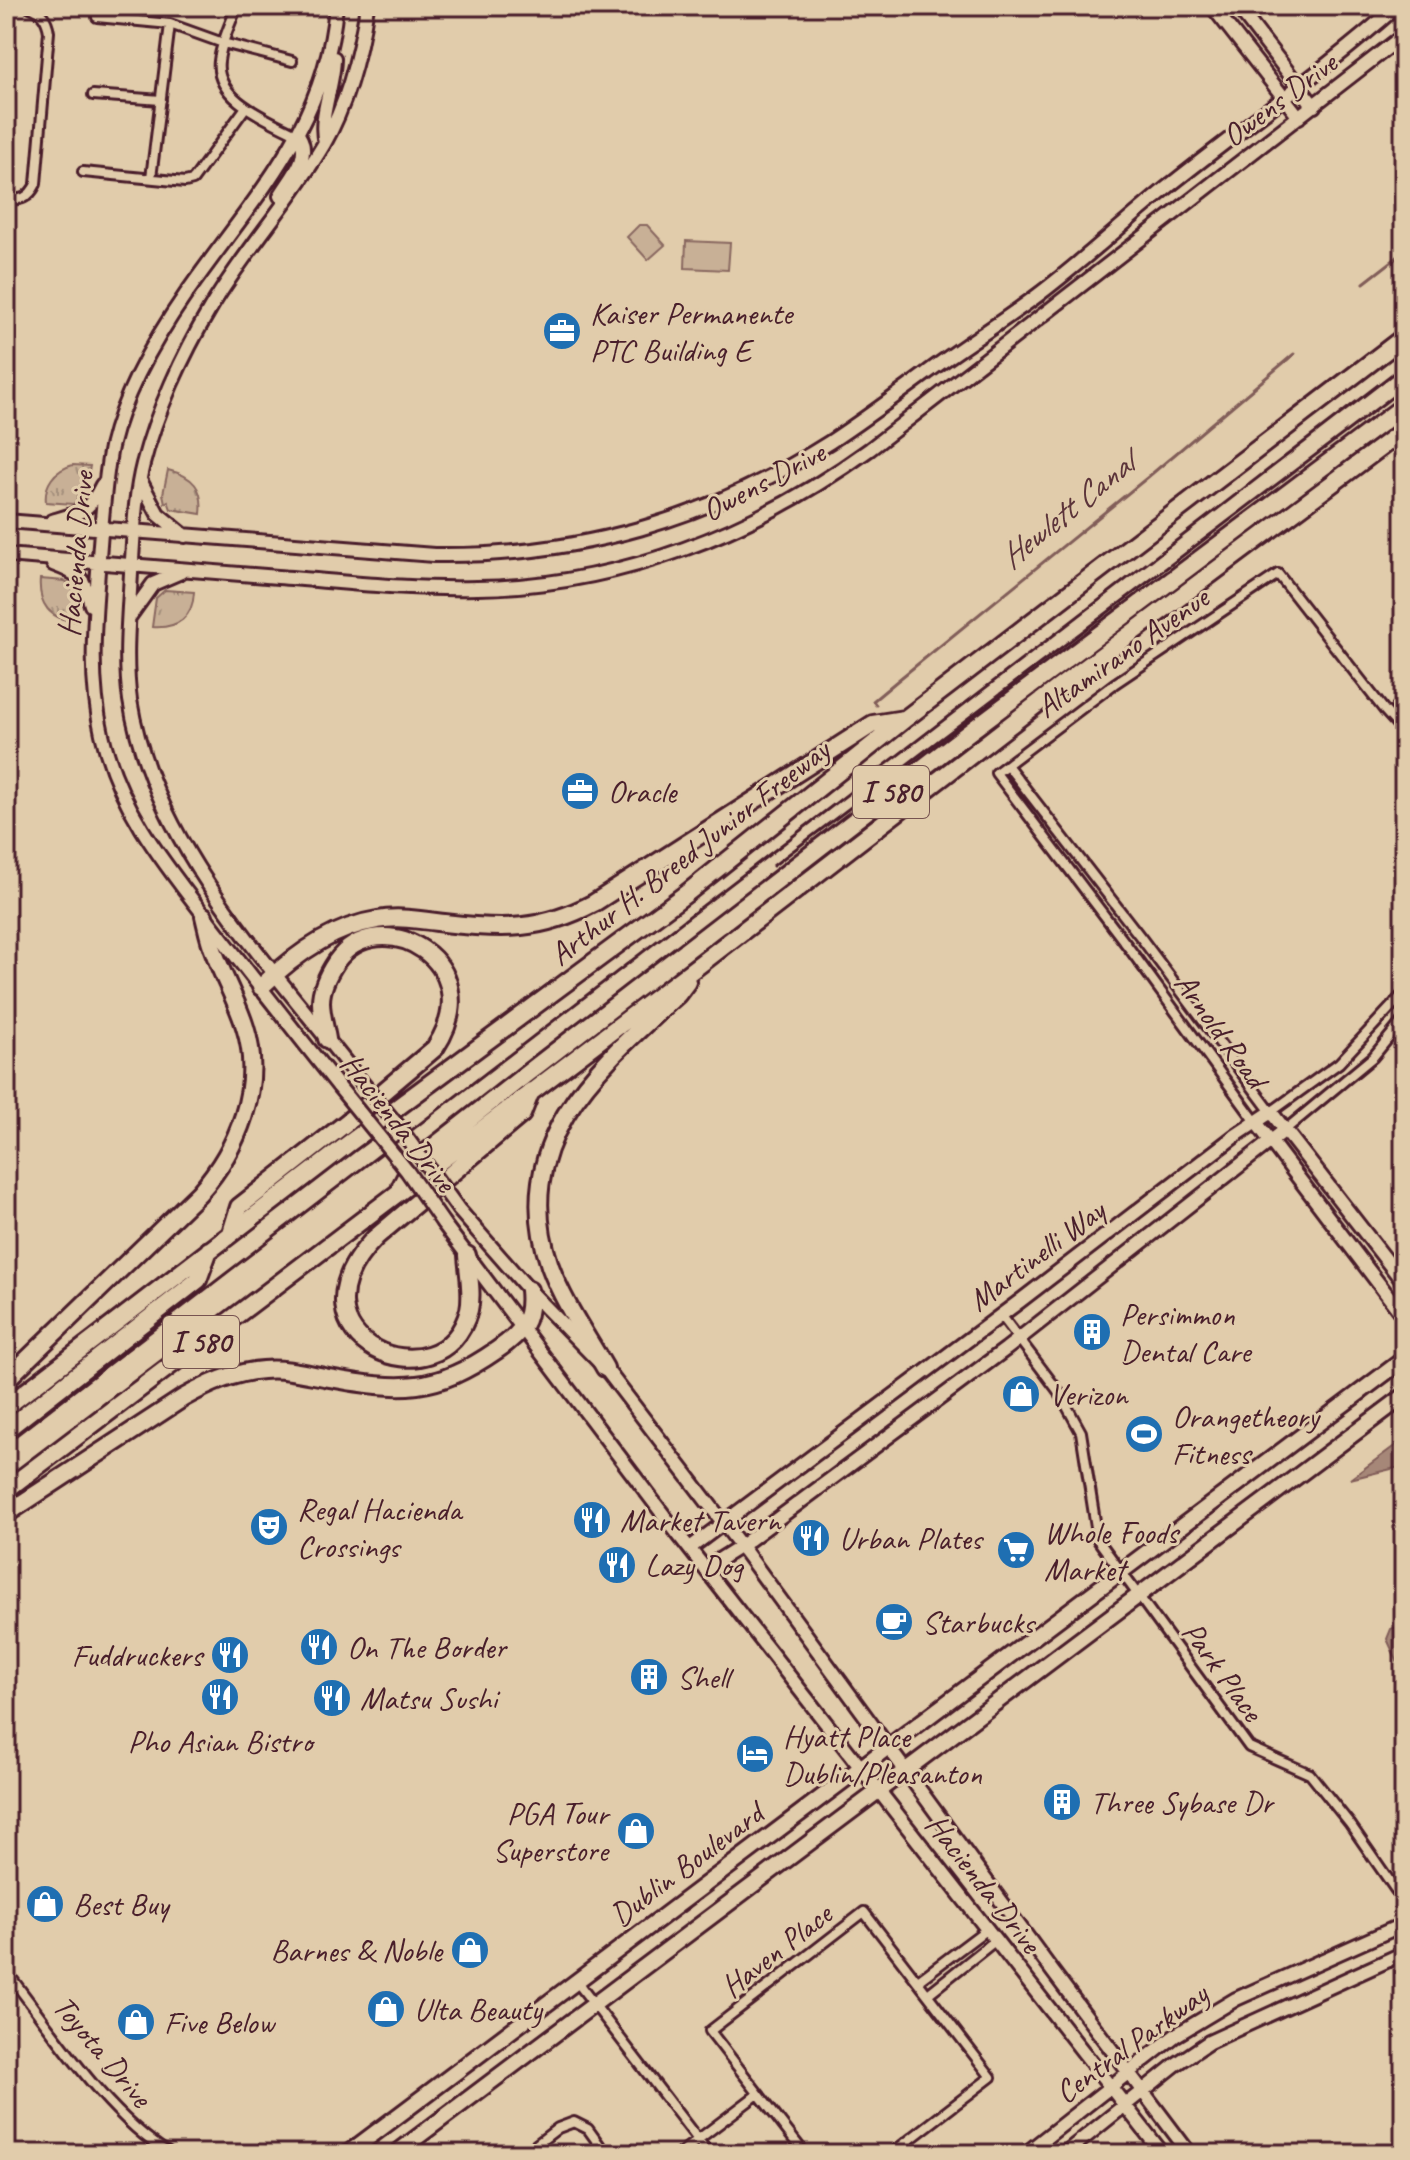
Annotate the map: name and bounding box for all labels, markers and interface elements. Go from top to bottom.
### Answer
street label: Owens Drive [1214,41,1347,156]
place label: Kaiser Permanente PTC Building E [590,293,795,371]
office icon: Kaiser Permanente PTC Building E [541,310,583,352]
street label: Owens Drive [695,431,834,531]
water label: Hewlett Canal [990,436,1151,578]
street label: Hacienda Drive [48,467,103,638]
street label: Altamirano Avenue [1028,576,1219,727]
street label: Arthur H. Breed Junior Freeway [541,728,840,975]
road number: I 580 [853,766,929,818]
office icon: Oracle [559,770,601,812]
place label: Oracle [608,771,679,812]
street label: Arnold Road [1165,965,1279,1100]
street label: Hacienda Drive [331,1044,467,1202]
street label: Martinelli Way [960,1189,1115,1320]
place label: Persimmon Dental Care [1120,1294,1253,1372]
building icon: Persimmon Dental Care [1071,1311,1113,1353]
road number: I 580 [163,1316,239,1368]
shop icon: Verizon [1000,1373,1042,1415]
place label: Verizon [1049,1374,1129,1415]
place label: Orangetheory Fitness [1172,1396,1322,1474]
sports icon: Orangetheory Fitness [1123,1413,1165,1455]
place label: Regal Hacienda Crossings [297,1489,464,1567]
restaurant icon: Market Tavern [571,1499,613,1541]
place label: Market Tavern [620,1500,782,1541]
theatre icon: Regal Hacienda Crossings [248,1506,290,1548]
place label: Whole Foods Market [1044,1512,1181,1590]
restaurant icon: Urban Plates [790,1517,832,1559]
place label: Urban Plates [839,1518,985,1559]
supermarket icon: Whole Foods Market [995,1529,1037,1571]
restaurant icon: Lazy Dog [596,1544,638,1586]
place label: Lazy Dog [645,1545,744,1586]
cafe icon: Starbucks [873,1601,915,1643]
place label: Starbucks [922,1602,1037,1643]
street label: Park Place [1173,1613,1274,1731]
restaurant icon: On The Border [298,1626,340,1668]
place label: On The Border [347,1627,509,1668]
restaurant icon: Fuddruckers [209,1634,251,1676]
place label: Fuddruckers [72,1635,205,1676]
building icon: Shell [628,1656,670,1698]
place label: Shell [677,1657,735,1698]
restaurant icon: Pho Asian Bistro [199,1676,241,1718]
restaurant icon: Matsu Sushi [311,1677,353,1719]
place label: Matsu Sushi [360,1678,501,1719]
place label: Hyatt Place Dublin/Pleasanton [783,1716,982,1794]
place label: Pho Asian Bistro [128,1721,316,1762]
hotel icon: Hyatt Place Dublin/Pleasanton [734,1733,776,1775]
building icon: Three Sybase Dr [1041,1781,1083,1823]
place label: Three Sybase Dr [1090,1782,1275,1823]
street label: Dublin Boulevard [602,1791,775,1935]
place label: PGA Tour Superstore [493,1793,611,1871]
street label: Hacienda Drive [916,1805,1052,1963]
shop icon: PGA Tour Superstore [615,1810,657,1852]
shop icon: Best Buy [24,1883,66,1925]
place label: Best Buy [73,1884,172,1925]
street label: Haven Place [713,1893,842,2007]
shop icon: Barnes & Noble [449,1929,491,1971]
place label: Barnes & Noble [270,1930,445,1971]
street label: Central Parkway [1047,1973,1218,2113]
street label: Toyota Drive [44,1987,163,2118]
shop icon: Ulta Beauty [365,1988,407,2030]
place label: Ulta Beauty [414,1989,544,2030]
shop icon: Five Below [115,2001,157,2043]
place label: Five Below [164,2002,276,2043]

